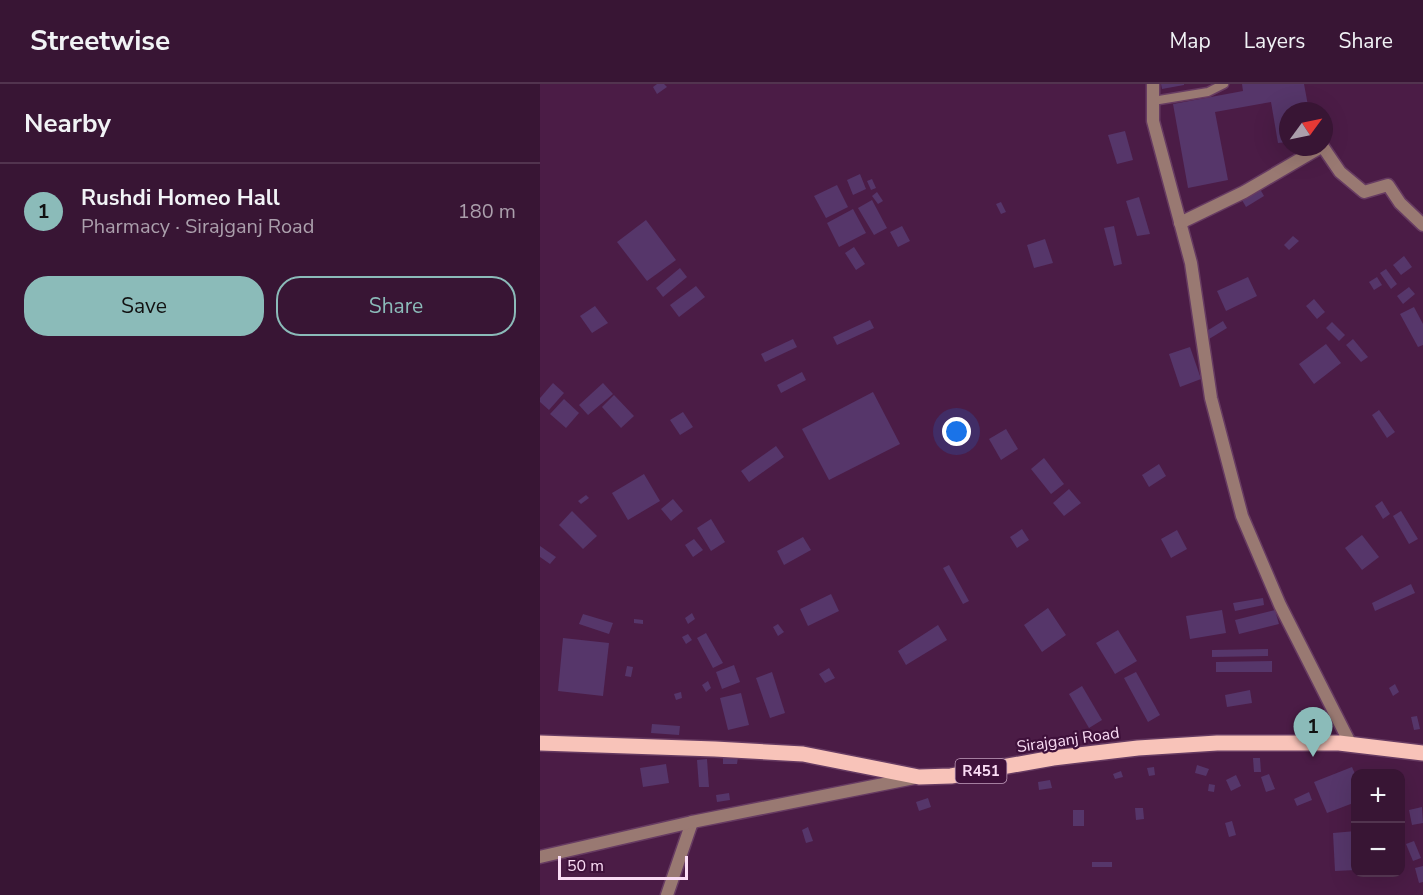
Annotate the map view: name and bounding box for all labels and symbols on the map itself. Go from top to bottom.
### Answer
north arrow [1279,102,1333,156]
your location [942,417,971,446]
pin: 1 [1294,708,1332,757]
street label: Sirajganj Road [1015,722,1121,758]
road number: R451 [956,759,1006,783]
scale bar [558,853,688,880]

